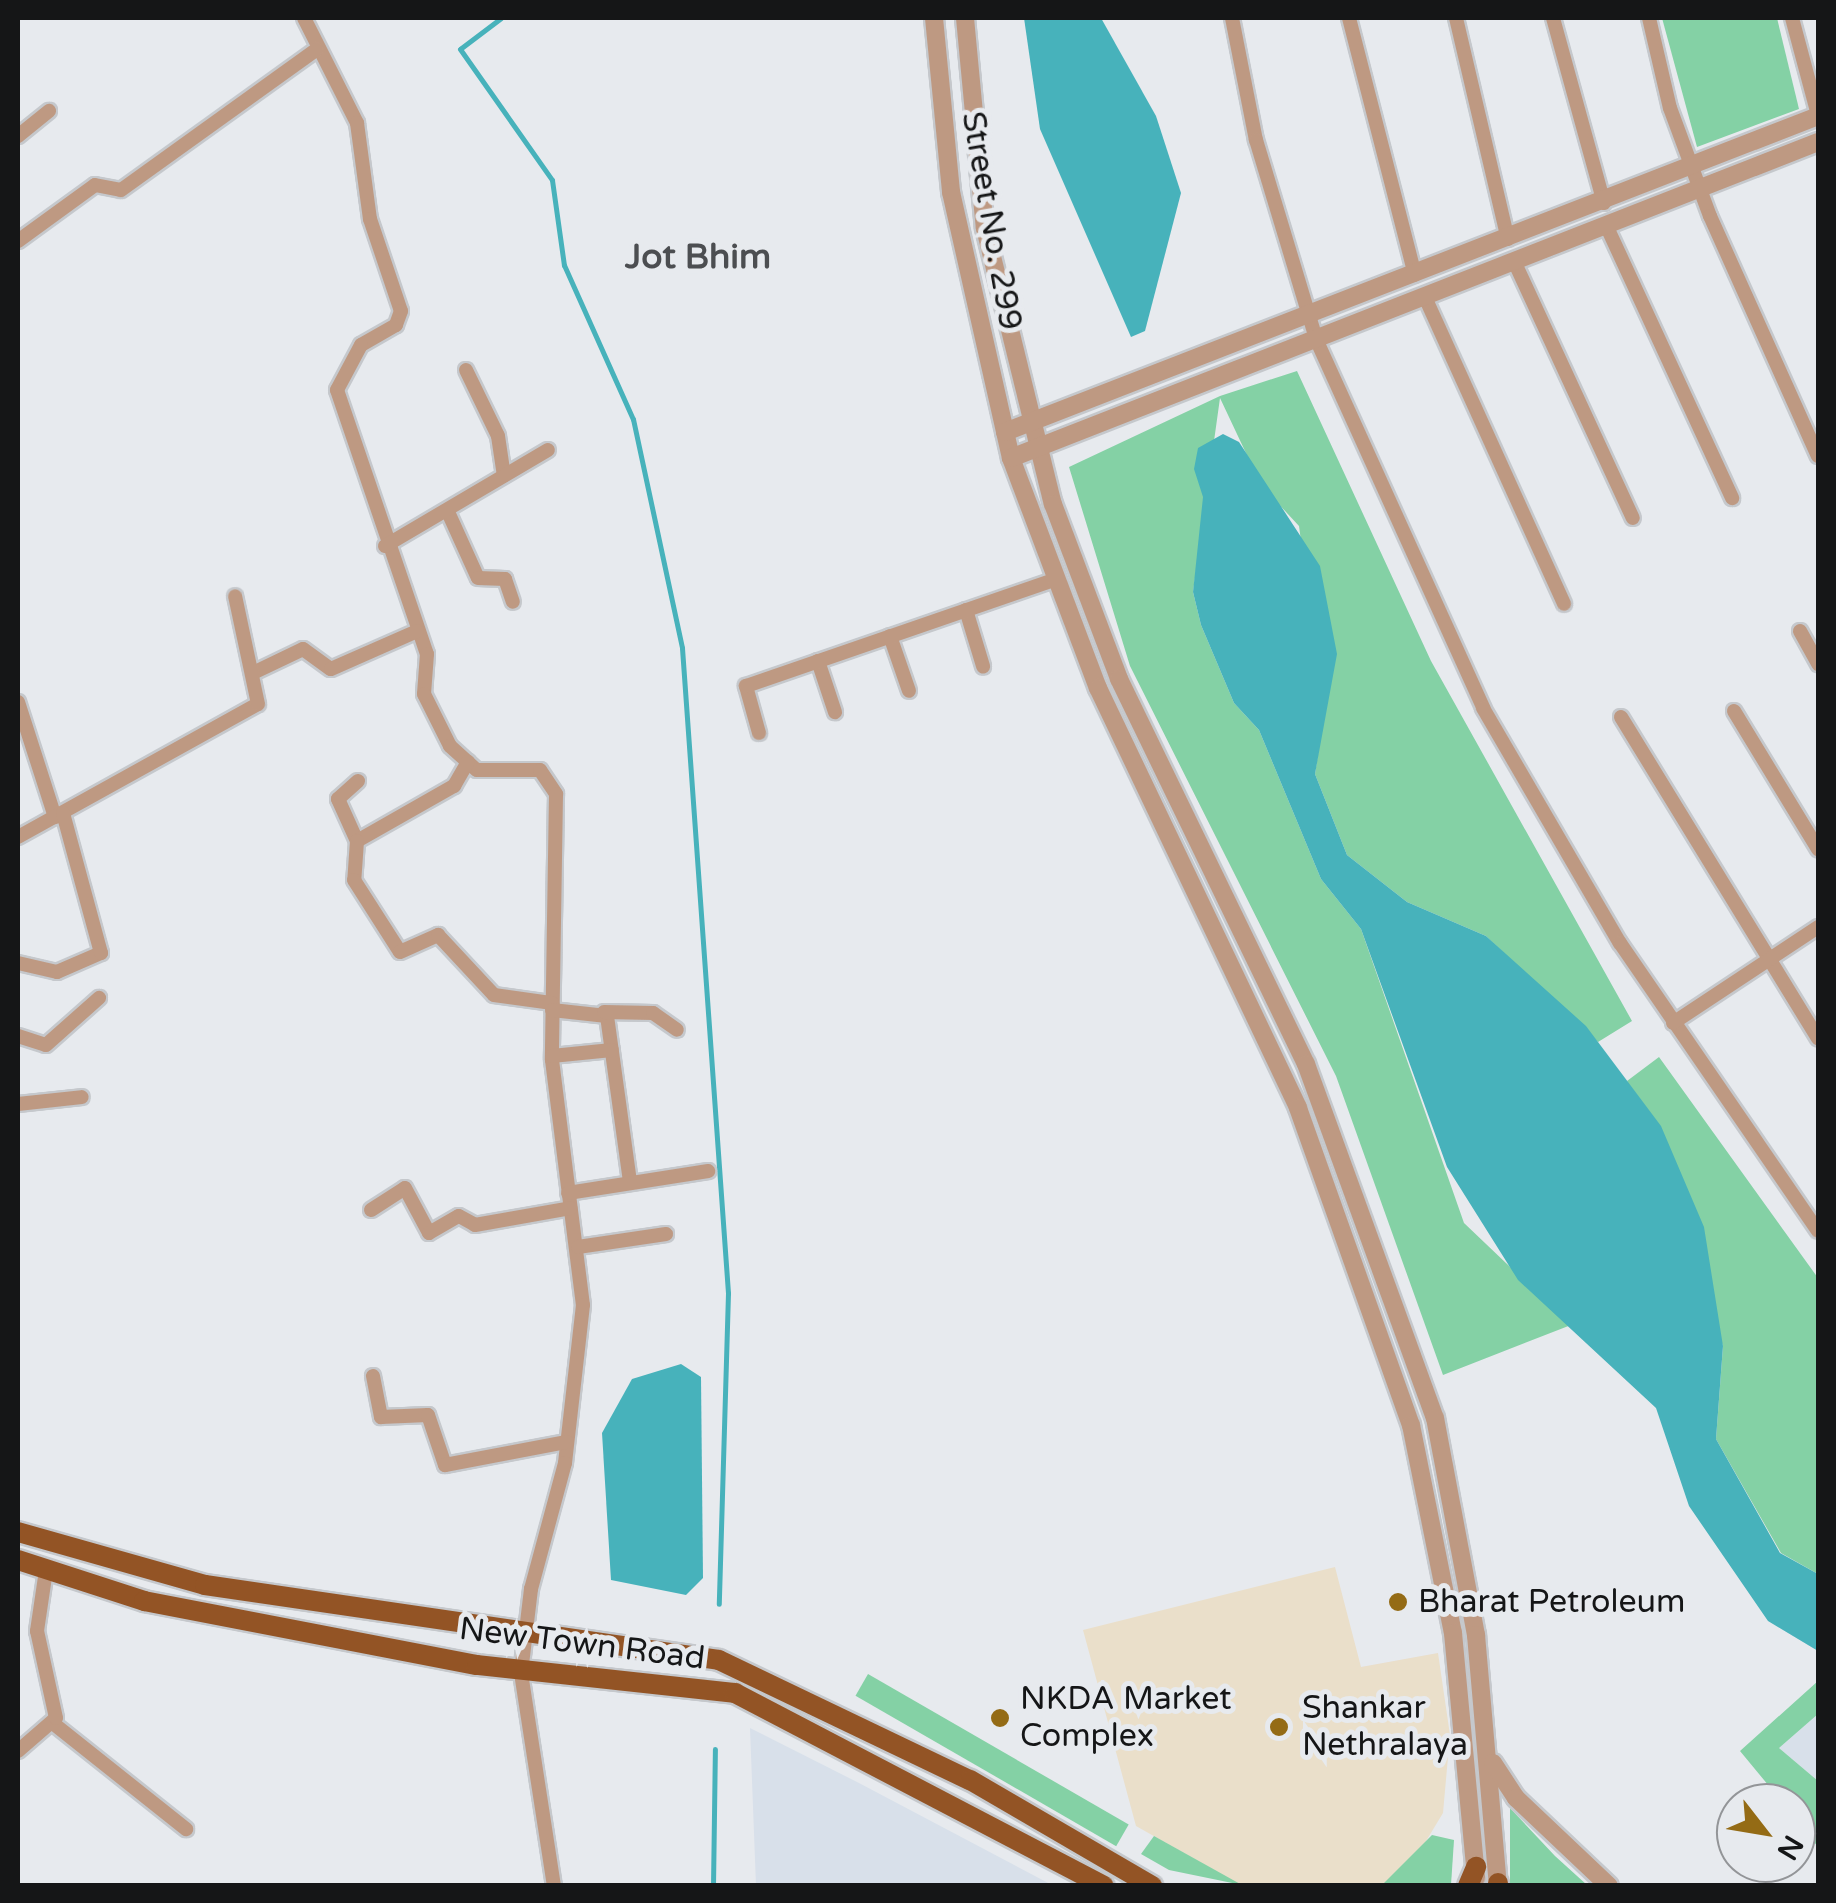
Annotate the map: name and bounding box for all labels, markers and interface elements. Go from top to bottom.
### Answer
street label: Street No. 299 [953,109,1029,333]
district label: Jot Bhim [625,236,771,278]
place label: Bharat Petroleum [1418,1583,1685,1621]
marker: Bharat Petroleum [1387,1591,1409,1613]
street label: New Town Road [457,1610,707,1678]
place label: NKDA Market Complex [1020,1681,1232,1756]
place label: Shankar Nethralaya [1302,1690,1468,1765]
marker: NKDA Market Complex [989,1707,1011,1729]
marker: Shankar Nethralaya [1266,1714,1292,1740]
north arrow [1716,1783,1816,1883]
text: N [1770,1829,1810,1866]

